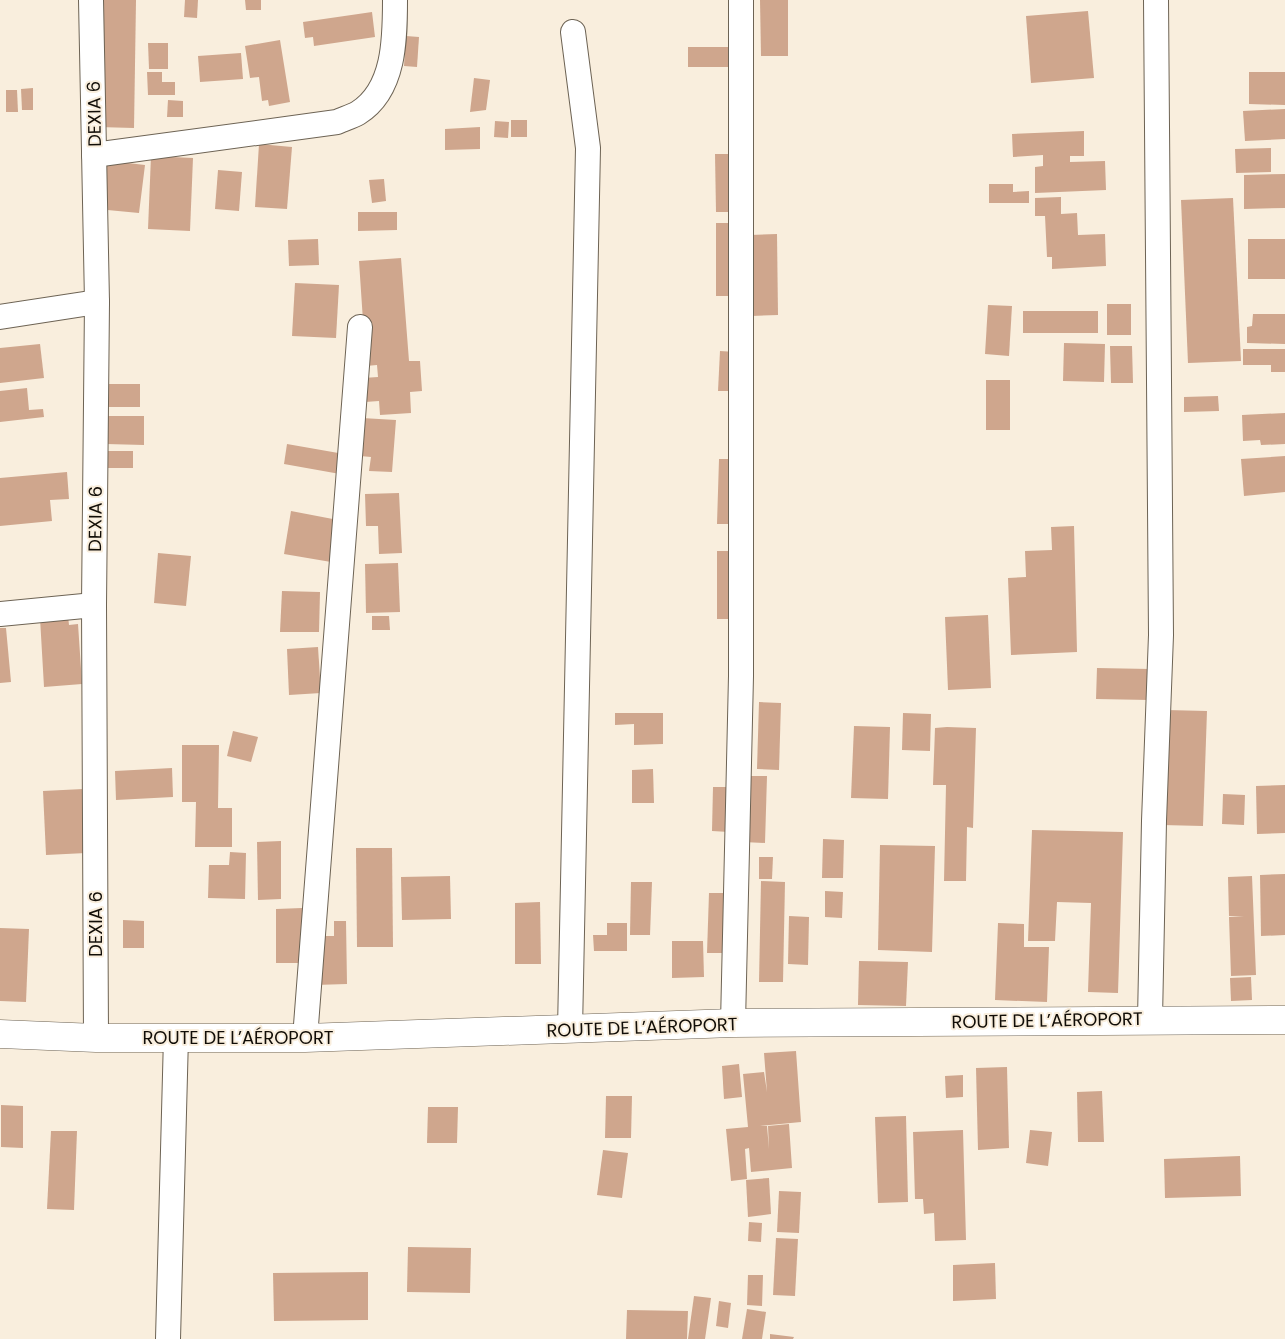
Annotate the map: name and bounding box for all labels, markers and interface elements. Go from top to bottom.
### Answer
street label: DEXIA 6 [81,81,107,147]
street label: DEXIA 6 [82,486,108,552]
street label: DEXIA 6 [83,891,108,957]
street label: ROUTE DE L’AÉROPORT [951,1006,1143,1034]
street label: ROUTE DE L’AÉROPORT [546,1011,738,1043]
street label: ROUTE DE L’AÉROPORT [142,1025,334,1050]

